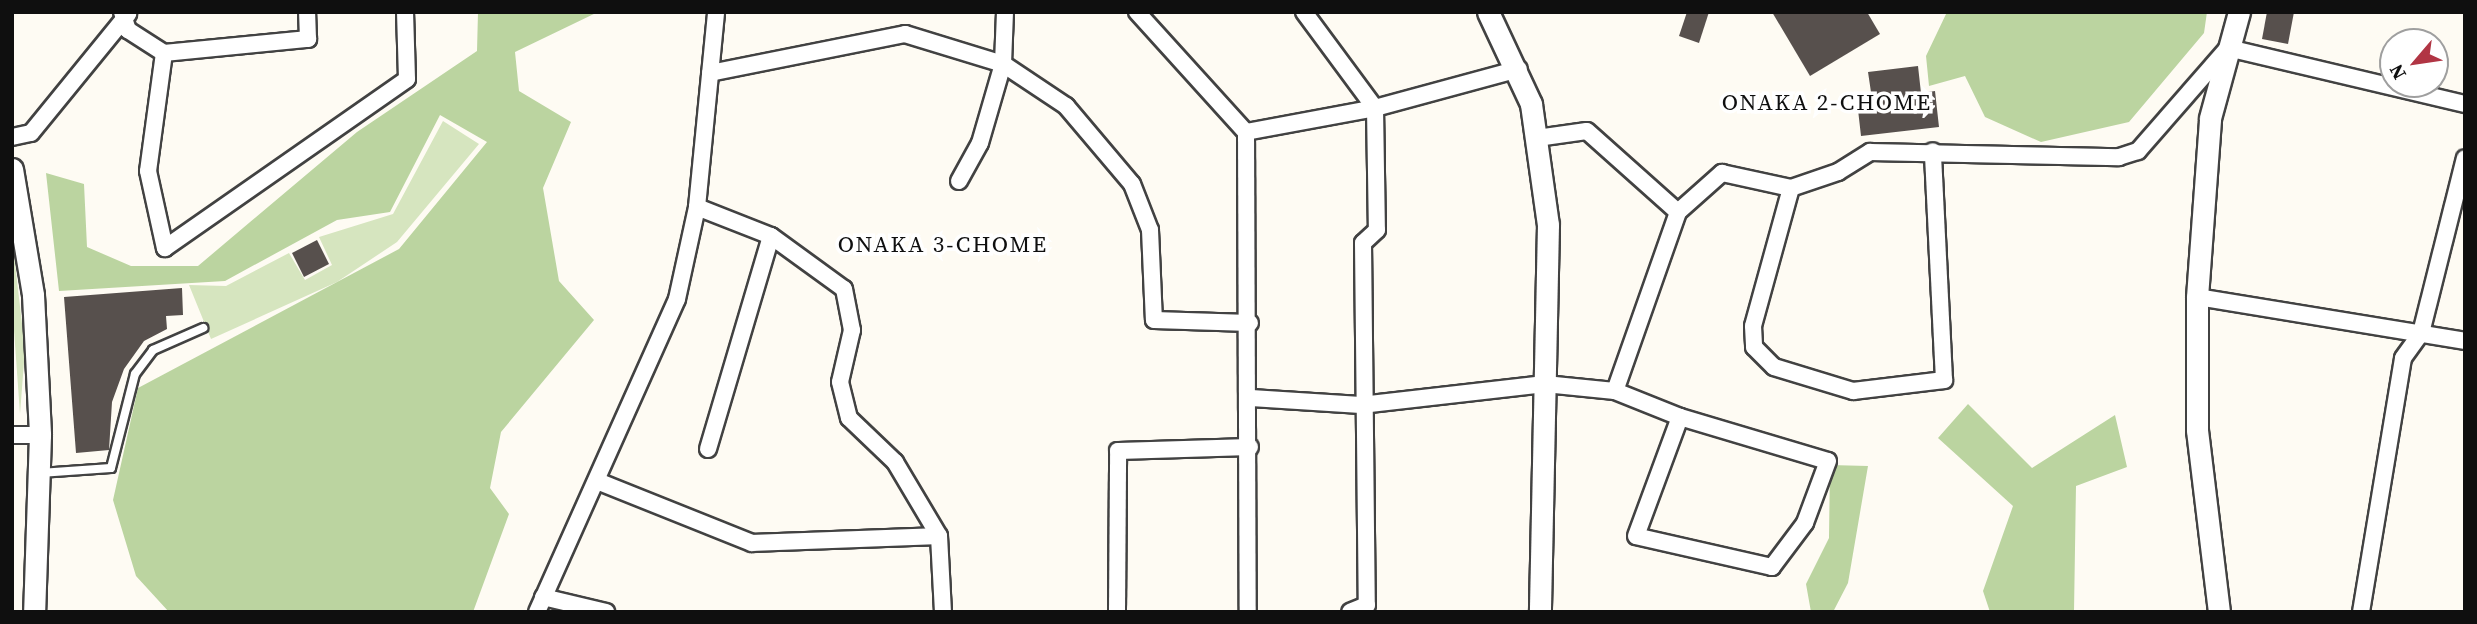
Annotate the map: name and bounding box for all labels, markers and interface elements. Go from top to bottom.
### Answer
north arrow [2379,28,2449,98]
text: N [2383,60,2412,85]
district label: ONAKA 2-CHOME [1723,88,1931,116]
district label: ONAKA 3-CHOME [839,230,1047,258]

